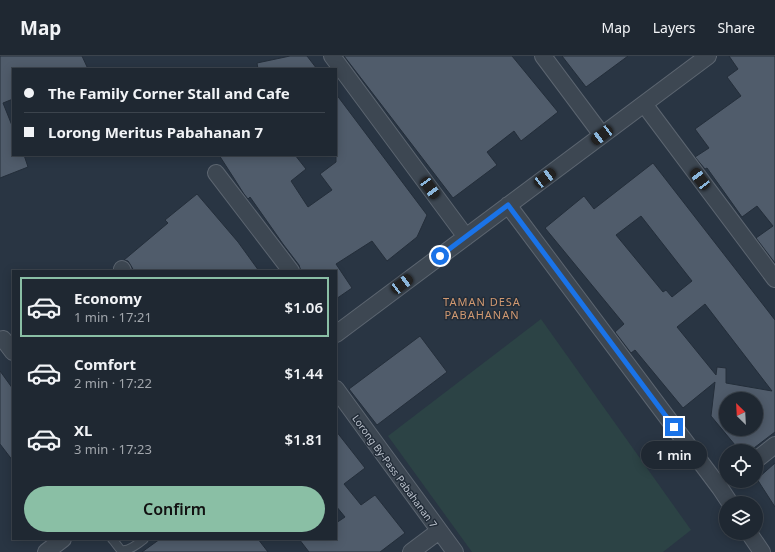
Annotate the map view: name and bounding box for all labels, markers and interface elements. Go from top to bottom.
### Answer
text: Map [20,15,61,41]
text: Map [602,18,631,37]
text: Layers [653,18,695,37]
text: Share [717,18,755,37]
text: The Family Corner Stall and Cafe [48,83,290,103]
text: Lorong Meritus Pabahanan 7 [48,122,263,142]
car [589,123,615,147]
car [532,166,558,190]
car [688,166,712,192]
car [418,175,442,201]
route start [431,247,449,265]
car [389,272,415,296]
text: Economy [74,288,142,308]
icon: car [26,289,62,325]
district label: TAMAN DESA PABAHANAN [443,294,521,322]
text: $1.06 [285,297,323,317]
text: 1 min · 17:21 [74,308,152,326]
text: Comfort [74,354,136,374]
icon: car [26,355,62,391]
text: $1.44 [285,363,323,383]
text: 2 min · 17:22 [74,374,152,392]
north arrow [719,392,763,436]
map controls [719,392,763,540]
street label: Lorong By-Pass Pabahanan 7 [349,412,441,530]
route end [665,418,683,436]
text: XL [74,420,92,440]
icon: car [26,421,62,457]
text: $1.81 [285,429,323,449]
text: 3 min · 17:23 [74,440,152,458]
callout: 1 min [641,441,707,469]
button: locate [719,444,763,488]
text: 1 min [656,446,692,464]
button: Confirm [24,486,325,532]
button: layers [719,496,763,540]

